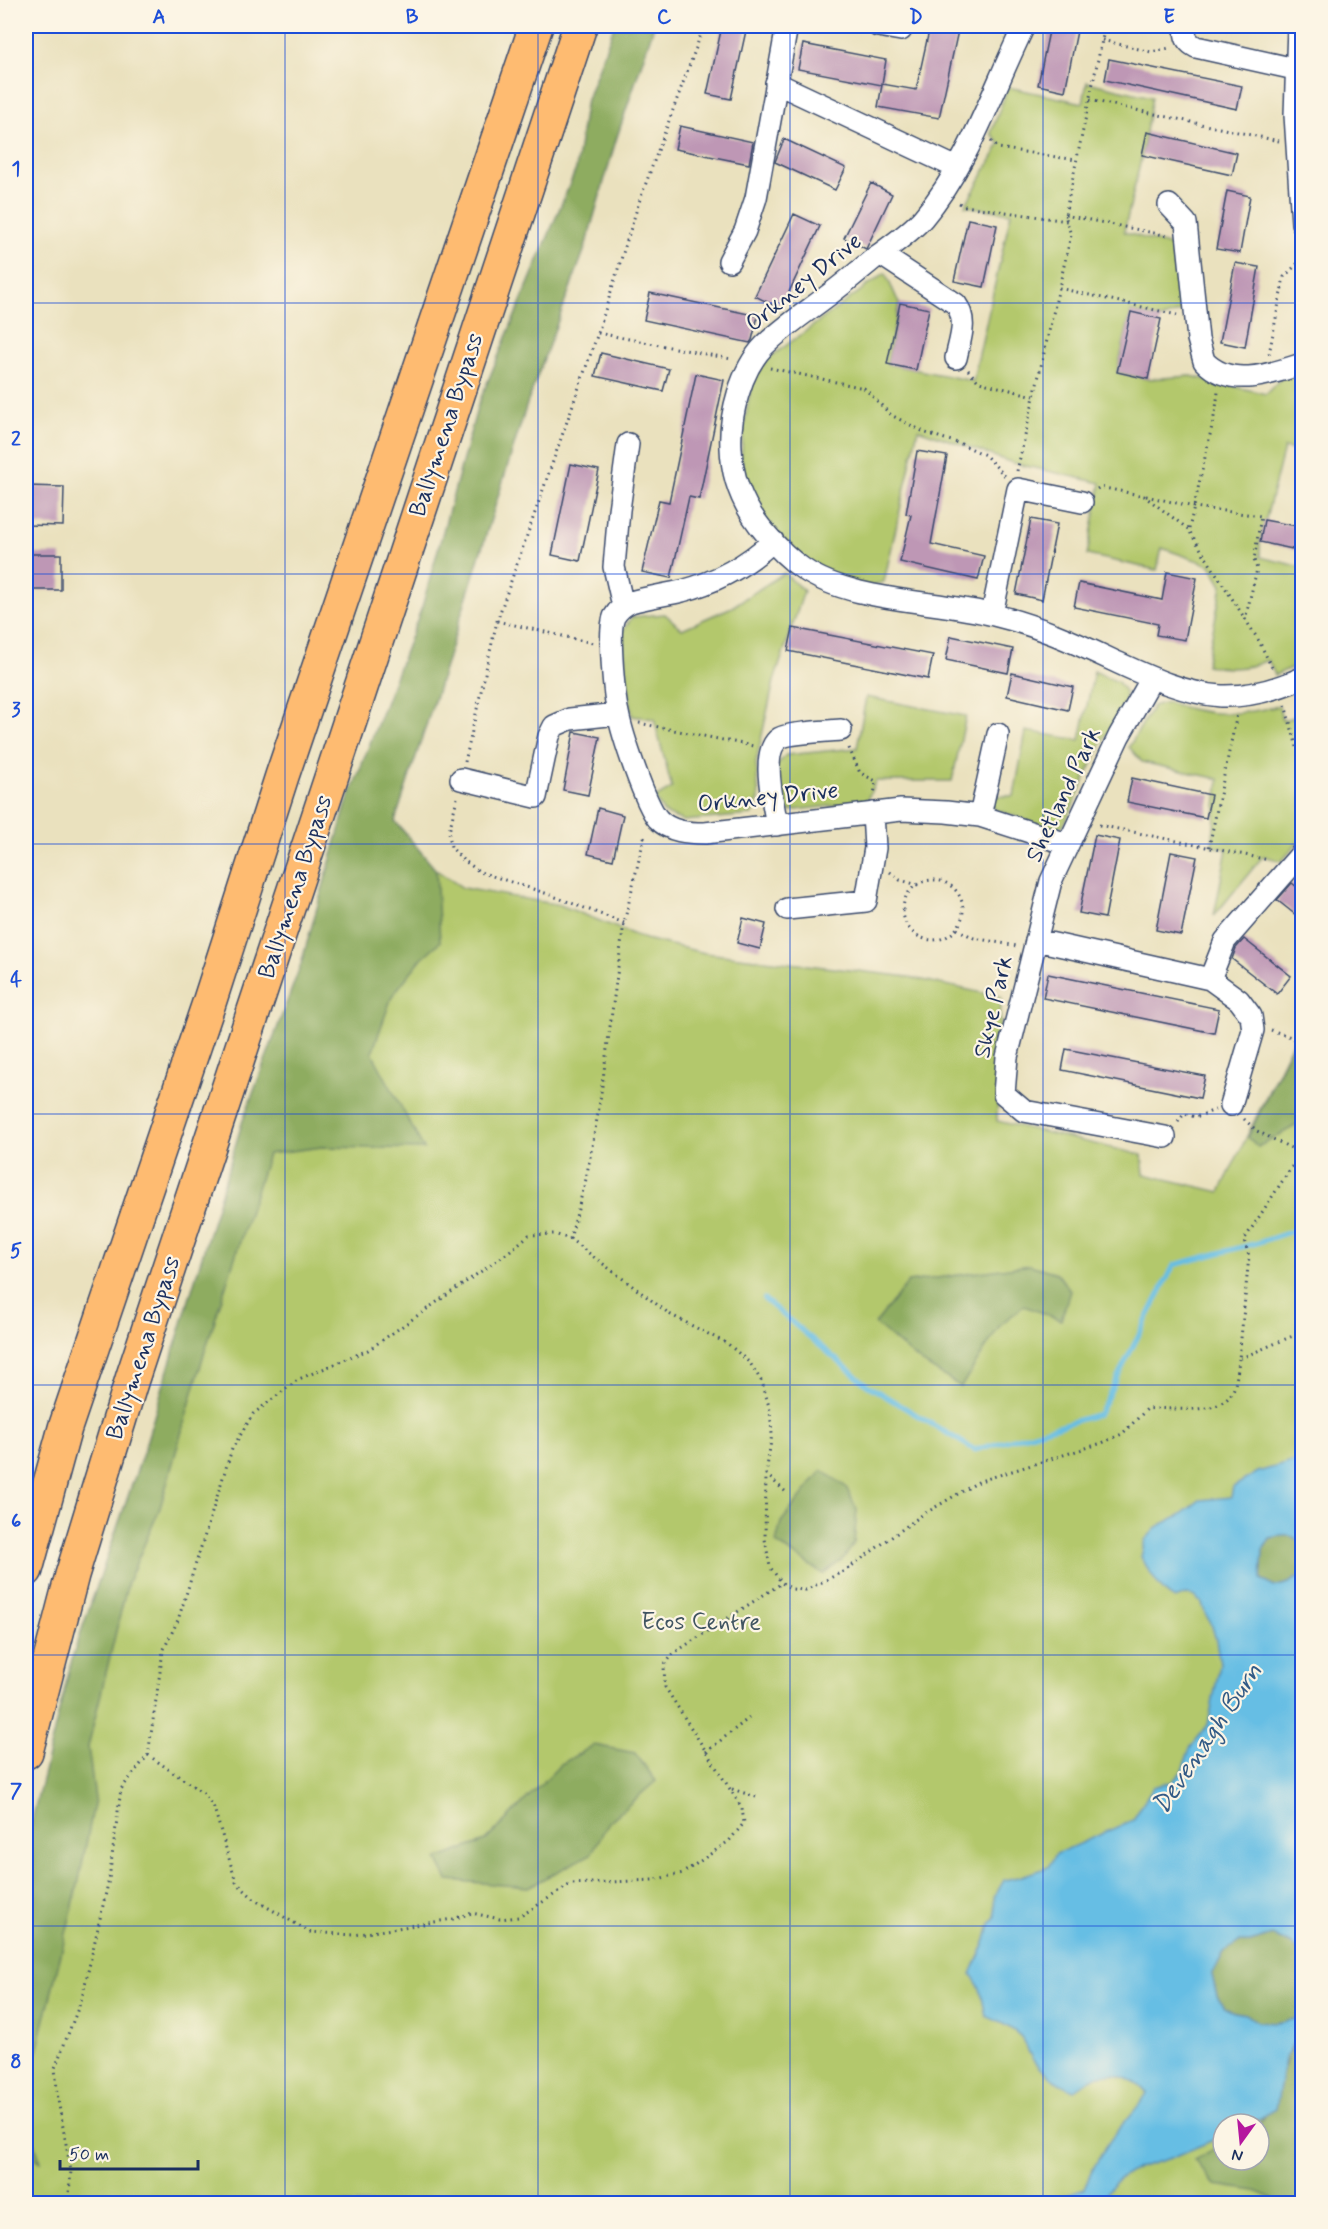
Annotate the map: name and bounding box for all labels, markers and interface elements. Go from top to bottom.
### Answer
text: A [152,4,166,31]
text: B [406,4,419,31]
text: C [657,4,672,31]
text: D [909,4,923,31]
text: E [1163,4,1175,31]
text: 1 [12,156,20,183]
street label: Orkney Drive [739,226,869,340]
street label: Ballymena Bypass [403,329,491,521]
text: 2 [11,426,21,453]
text: 3 [11,697,21,724]
street label: Shetland Park [1019,722,1109,868]
street label: Orkney Drive [696,775,840,821]
street label: Ballymena Bypass [252,791,340,983]
street label: Skye Park [967,953,1021,1061]
text: 4 [10,967,22,994]
text: 5 [10,1238,22,1265]
street label: Ballymena Bypass [100,1252,188,1444]
text: 6 [11,1508,21,1535]
park label: Ecos Centre [641,1607,761,1638]
water label: Devenagh Burn [1145,1657,1271,1821]
text: 7 [10,1778,22,1805]
text: 8 [10,2049,22,2076]
north arrow [1211,2112,1271,2172]
scale bar [60,2133,198,2171]
text: 50 m [69,2143,109,2167]
text: N [1230,2144,1245,2167]

